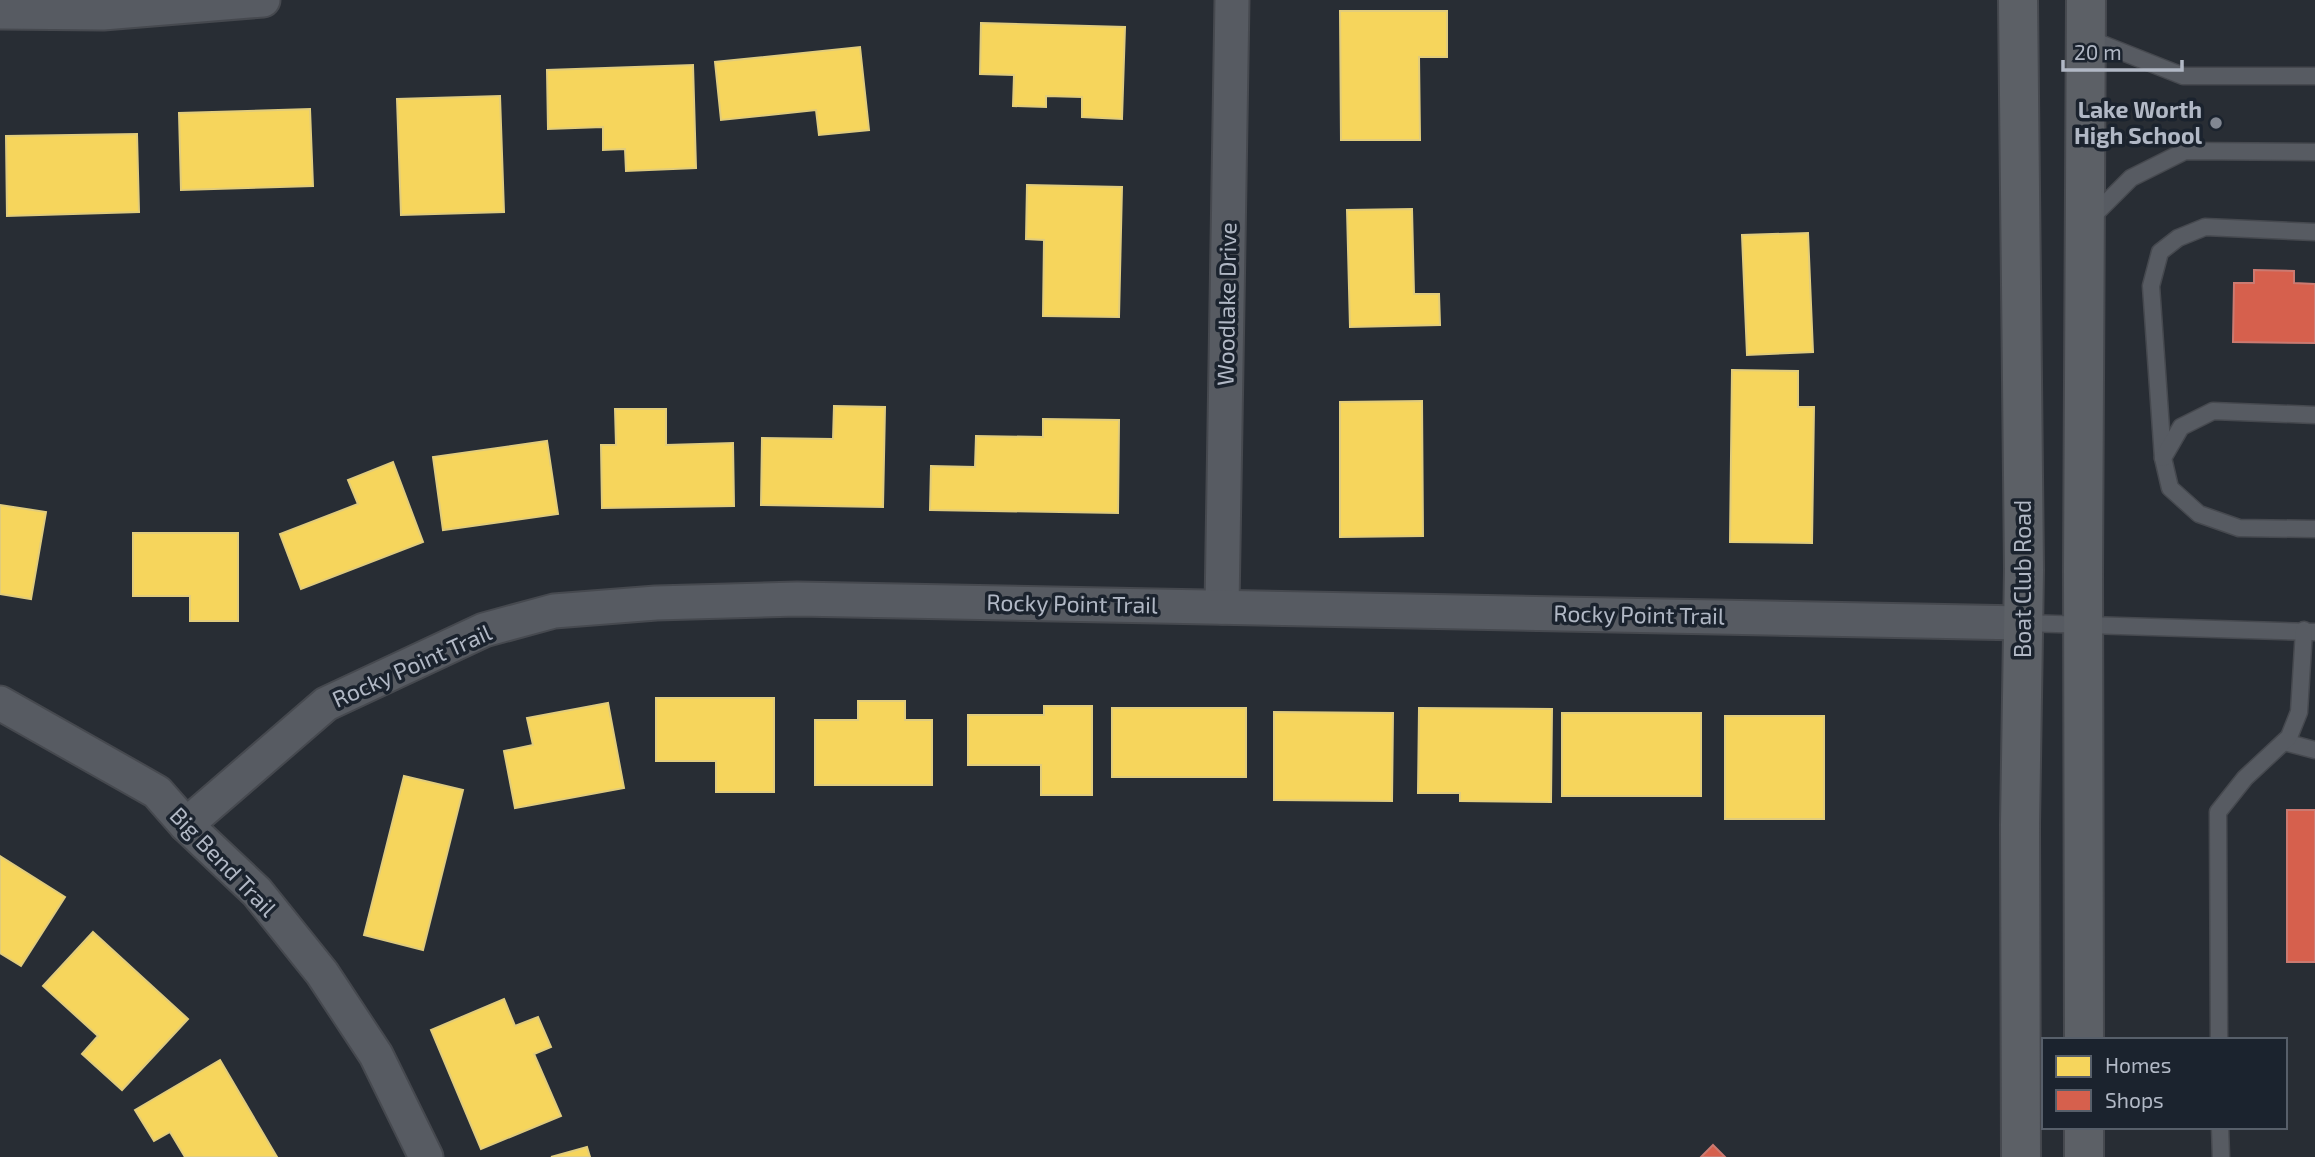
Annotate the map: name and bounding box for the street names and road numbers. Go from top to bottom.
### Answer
street label: Woodlake Drive [1211,222,1241,386]
street label: Boat Club Road [2008,500,2036,658]
street label: Rocky Point Trail [986,588,1158,618]
street label: Rocky Point Trail [1553,599,1725,629]
street label: Rocky Point Trail [328,617,496,713]
street label: Big Bend Trail [165,801,283,922]

